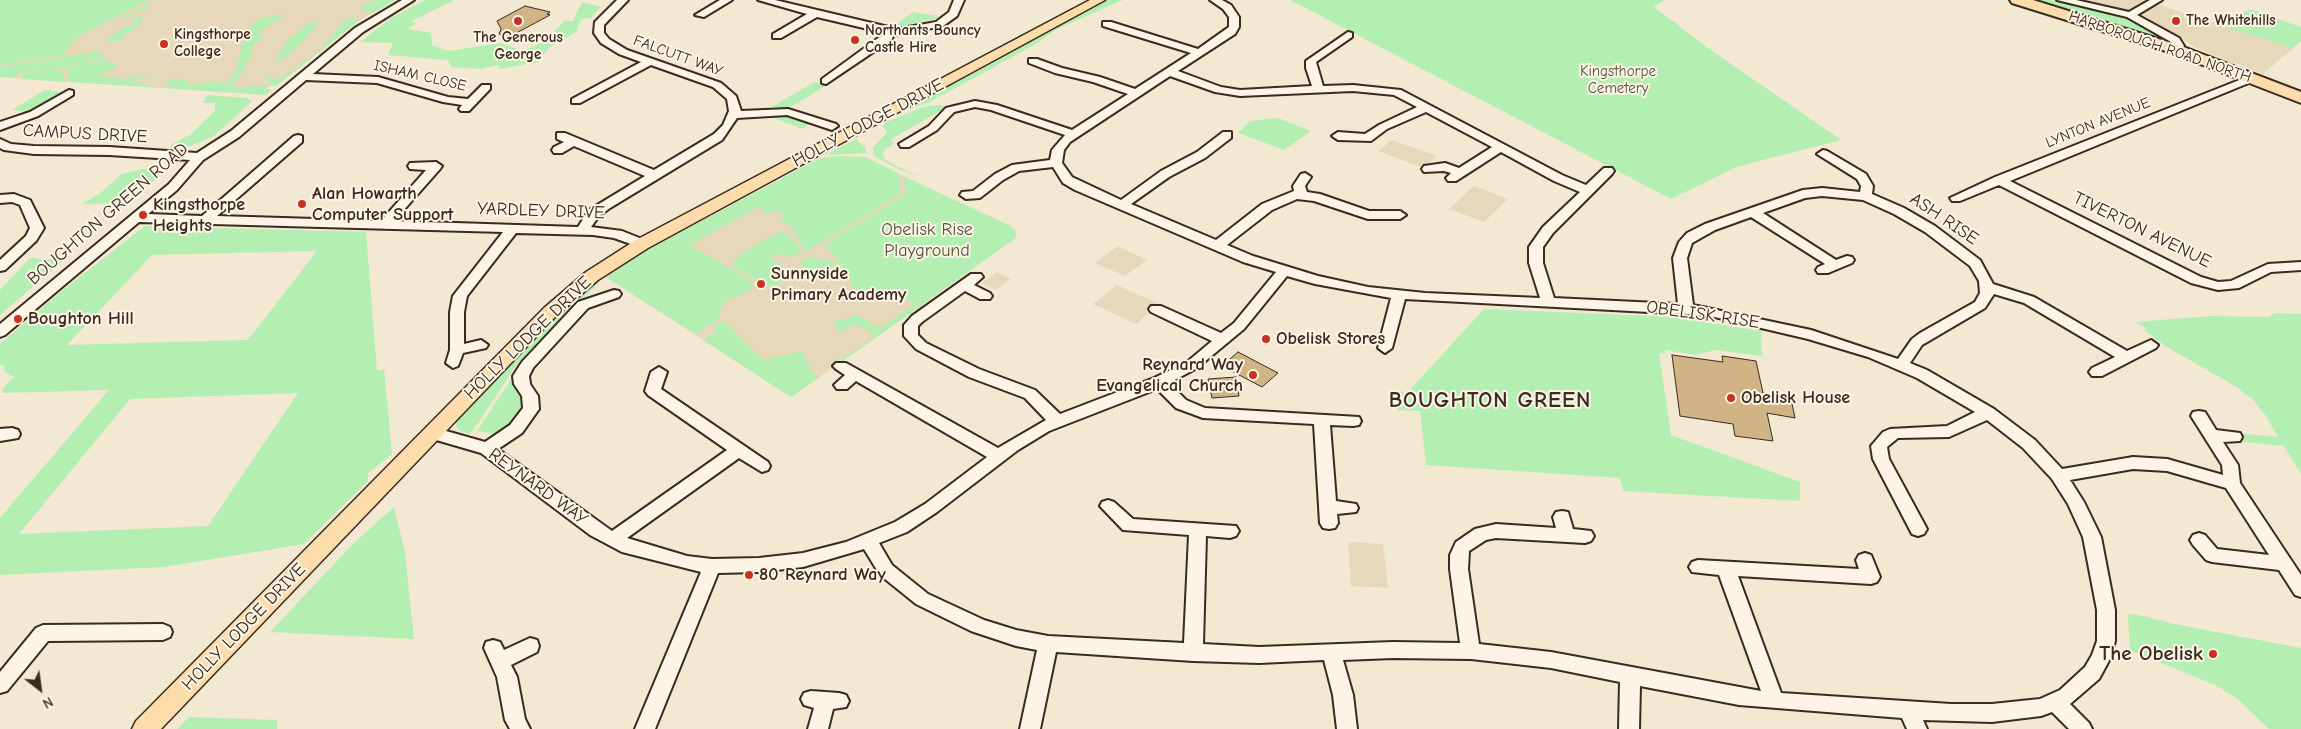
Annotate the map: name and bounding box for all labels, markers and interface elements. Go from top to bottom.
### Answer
street label: HARBOROUGH ROAD NORTH [2066,7,2254,87]
place label: The Whitehills [2186,12,2276,30]
marker: The Generous George [512,15,524,27]
marker: The Whitehills [2170,15,2182,27]
place label: Northants Bouncy Castle Hire [865,22,981,57]
place label: Kingsthorpe College [174,26,251,61]
place label: The Generous George [473,29,563,64]
street label: FALCUTT WAY [631,32,725,80]
marker: Northants Bouncy Castle Hire [849,34,861,46]
marker: Kingsthorpe College [158,38,170,50]
street label: ISHAM CLOSE [372,57,468,95]
park label: Kingsthorpe Cemetery [1580,63,1656,98]
street label: HOLLY LODGE DRIVE [789,74,947,172]
street label: LYNTON AVENUE [2043,94,2153,152]
street label: CAMPUS DRIVE [22,120,148,148]
street label: BOUGHTON GREEN ROAD [23,138,193,290]
place label: Alan Howarth Computer Support [312,183,453,225]
street label: TIVERTON AVENUE [2069,187,2215,273]
street label: ASH RISE [1906,188,1982,250]
place label: Kingsthorpe Heights [153,194,245,236]
marker: Alan Howarth Computer Support [296,198,308,210]
street label: YARDLEY DRIVE [477,198,605,224]
marker: Kingsthorpe Heights [137,209,149,221]
park label: Obelisk Rise Playground [881,219,973,262]
place label: Sunnyside Primary Academy [771,263,906,306]
street label: HOLLY LODGE DRIVE [460,272,596,404]
marker: Sunnyside Primary Academy [755,278,767,290]
street label: OBELISK RISE [1645,296,1761,334]
place label: Boughton Hill [28,308,134,330]
marker: Boughton Hill [12,313,24,325]
place label: Obelisk Stores [1276,328,1385,350]
marker: Obelisk Stores [1260,333,1272,345]
place label: Reynard Way Evangelical Church [1096,354,1243,396]
marker: Reynard Way Evangelical Church [1247,369,1259,381]
place label: Obelisk House [1741,387,1850,409]
district label: BOUGHTON GREEN [1387,388,1593,414]
marker: Obelisk House [1725,392,1737,404]
street label: REYNARD WAY [484,444,592,530]
street label: HOLLY LODGE DRIVE [178,559,310,695]
place label: 80 Reynard Way [759,564,886,586]
marker: 80 Reynard Way [743,569,755,581]
place label: The Obelisk [2099,641,2203,667]
marker: The Obelisk [2207,648,2219,660]
north arrow [15,664,65,714]
text: N [40,693,56,712]

